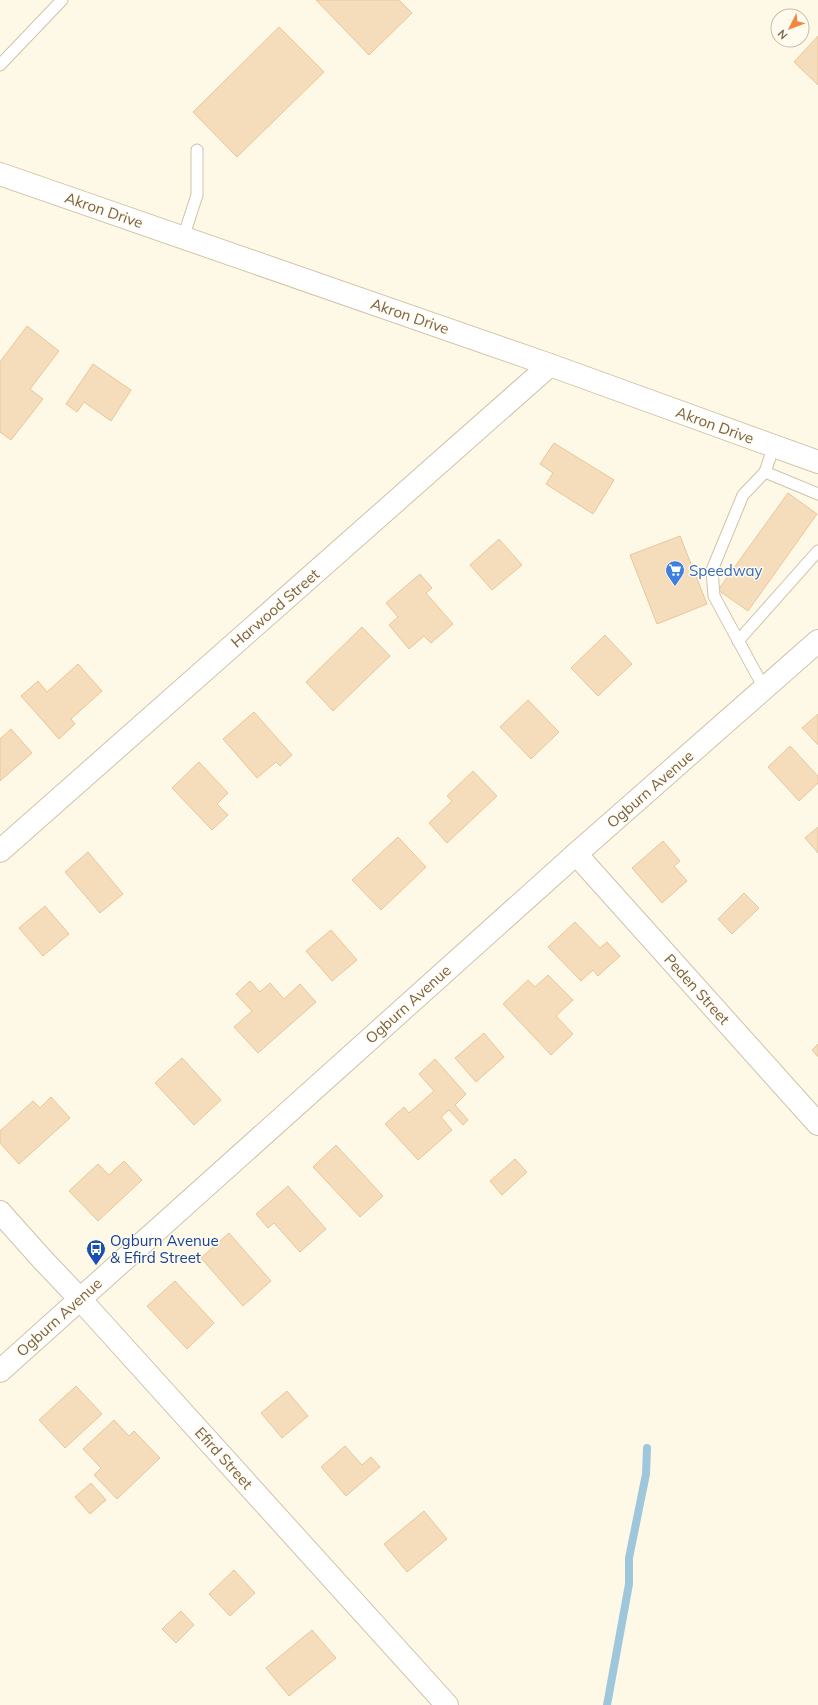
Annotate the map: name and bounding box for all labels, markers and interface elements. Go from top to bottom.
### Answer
north arrow [770,8,810,48]
text: N [775,27,791,42]
street label: Akron Drive [62,188,146,232]
street label: Akron Drive [368,294,452,338]
street label: Akron Drive [673,402,757,448]
supermarket icon: Speedway [664,559,686,587]
place label: Speedway [689,561,762,580]
street label: Harwood Street [227,564,323,652]
street label: Ogburn Avenue [603,746,697,832]
street label: Peden Street [660,950,734,1028]
street label: Ogburn Avenue [361,961,455,1047]
place label: Ogburn Avenue & Efird Street [110,1231,219,1267]
bus stop icon: Ogburn Avenue & Efird Street [85,1238,107,1266]
street label: Ogburn Avenue [12,1274,106,1360]
street label: Efird Street [191,1423,257,1493]

